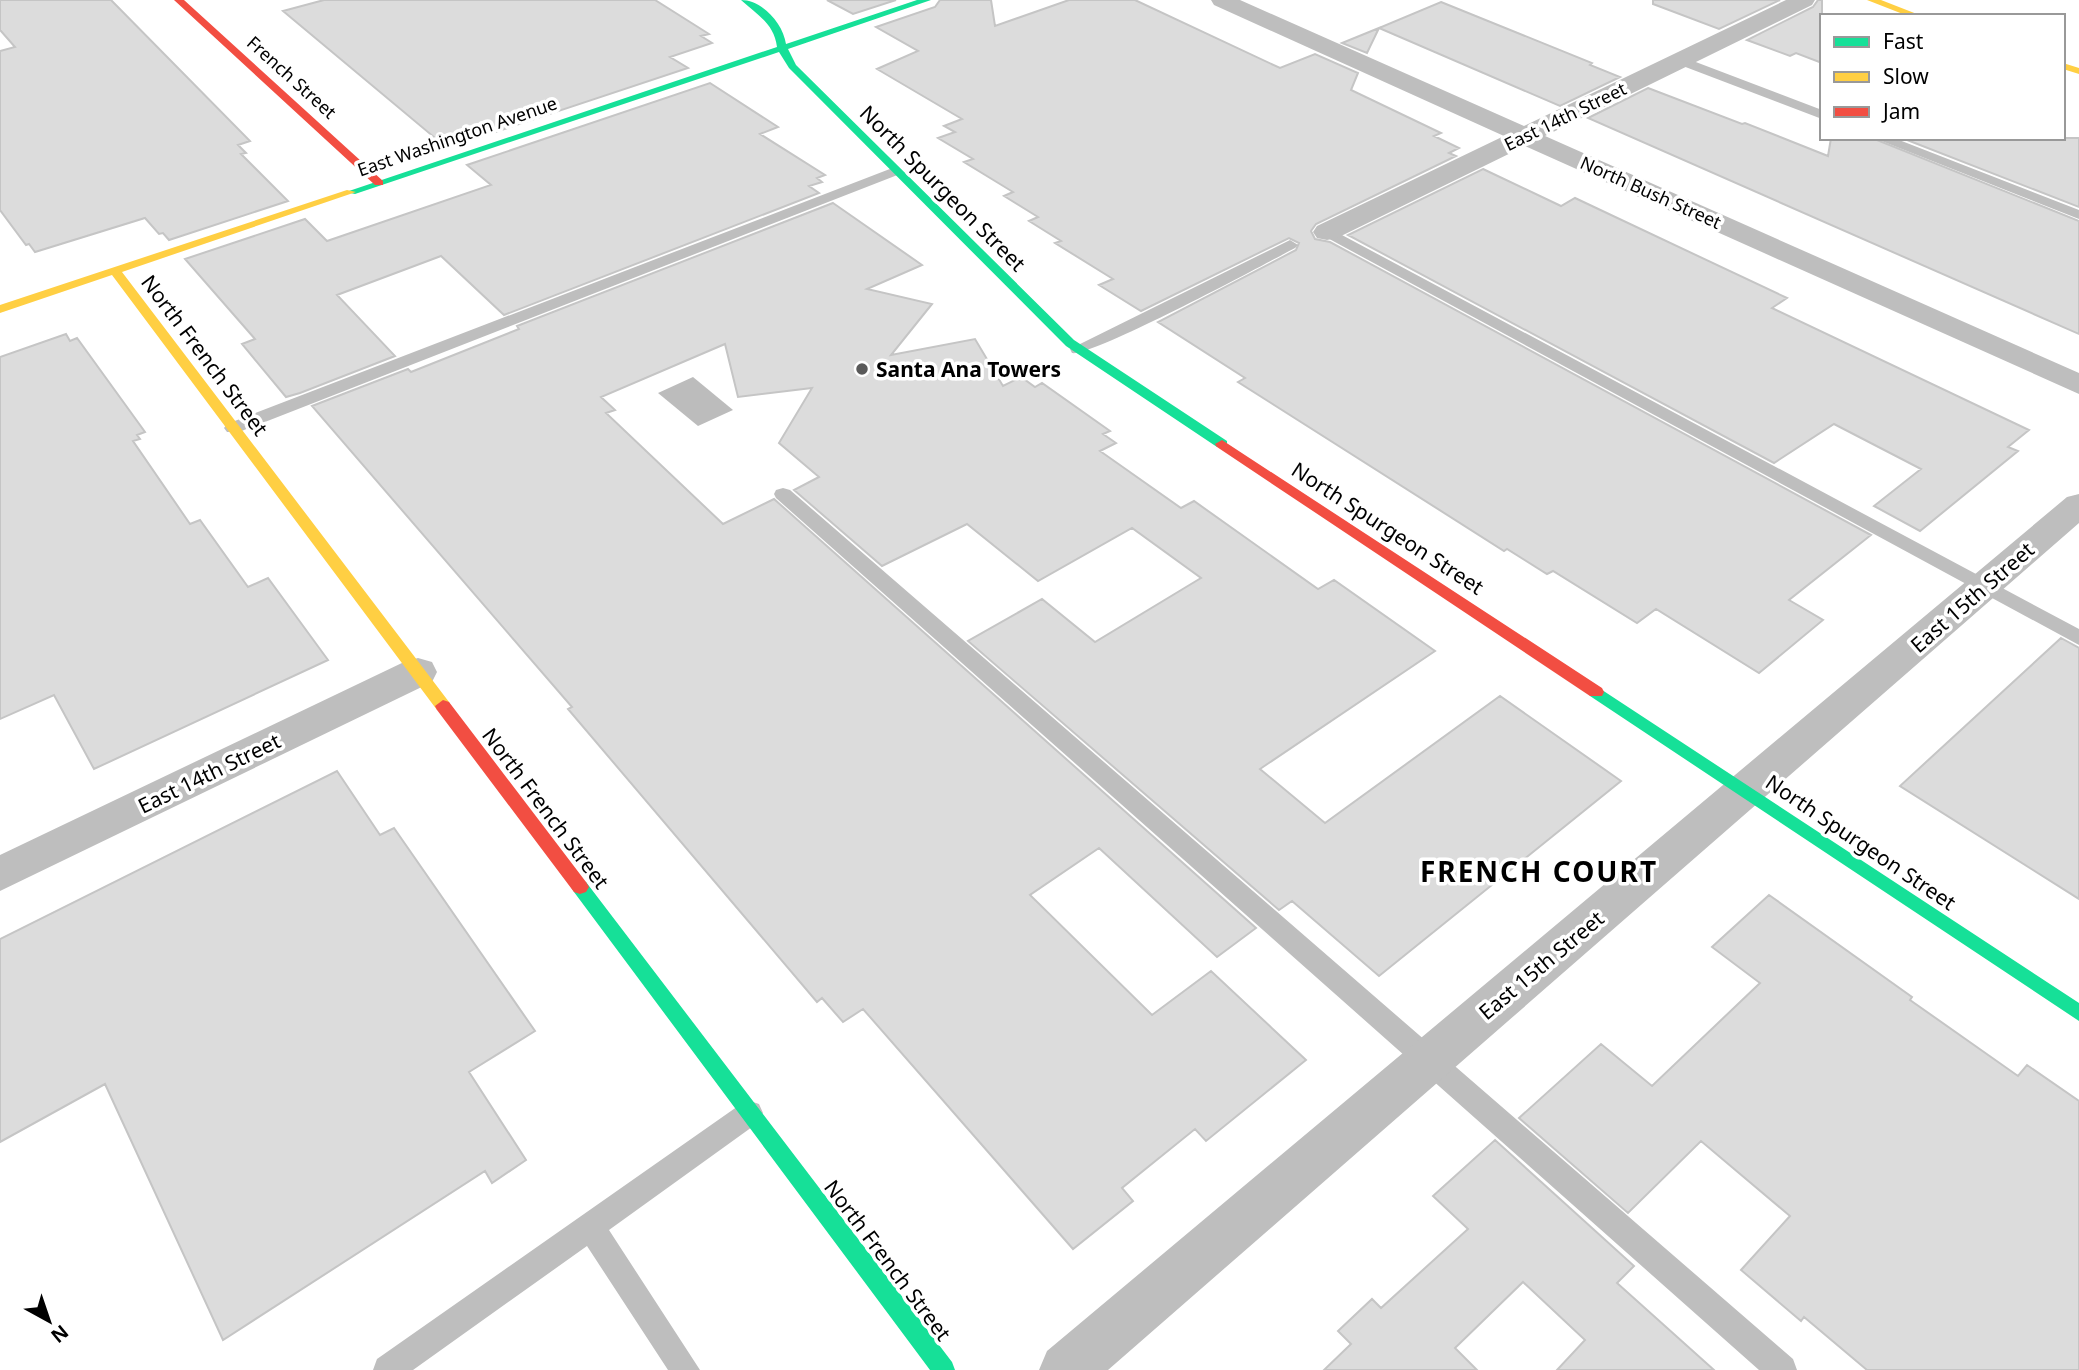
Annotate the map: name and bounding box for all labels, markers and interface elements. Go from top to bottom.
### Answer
legend [1820,14,2065,140]
text: Fast [1883,27,1924,55]
street label: French Street [242,30,342,124]
text: Slow [1883,62,1929,90]
street label: East 14th Street [1500,76,1631,156]
street label: East Washington Avenue [354,91,560,181]
text: Jam [1881,97,1920,125]
street label: North Spurgeon Street [854,99,1032,277]
street label: North Bush Street [1577,150,1726,234]
street label: North French Street [135,269,275,441]
place label: Santa Ana Towers [876,355,1061,383]
marker: Santa Ana Towers [854,361,870,377]
street label: North Spurgeon Street [1287,455,1490,601]
street label: East 15th Street [1904,535,2040,658]
street label: North French Street [476,722,616,894]
street label: East 14th Street [133,726,285,820]
street label: North Spurgeon Street [1760,768,1962,916]
district label: FRENCH COURT [1420,852,1658,890]
street label: East 15th Street [1473,904,1610,1026]
street label: North French Street [818,1174,958,1346]
north arrow [14,1286,84,1356]
text: N [46,1319,74,1349]

